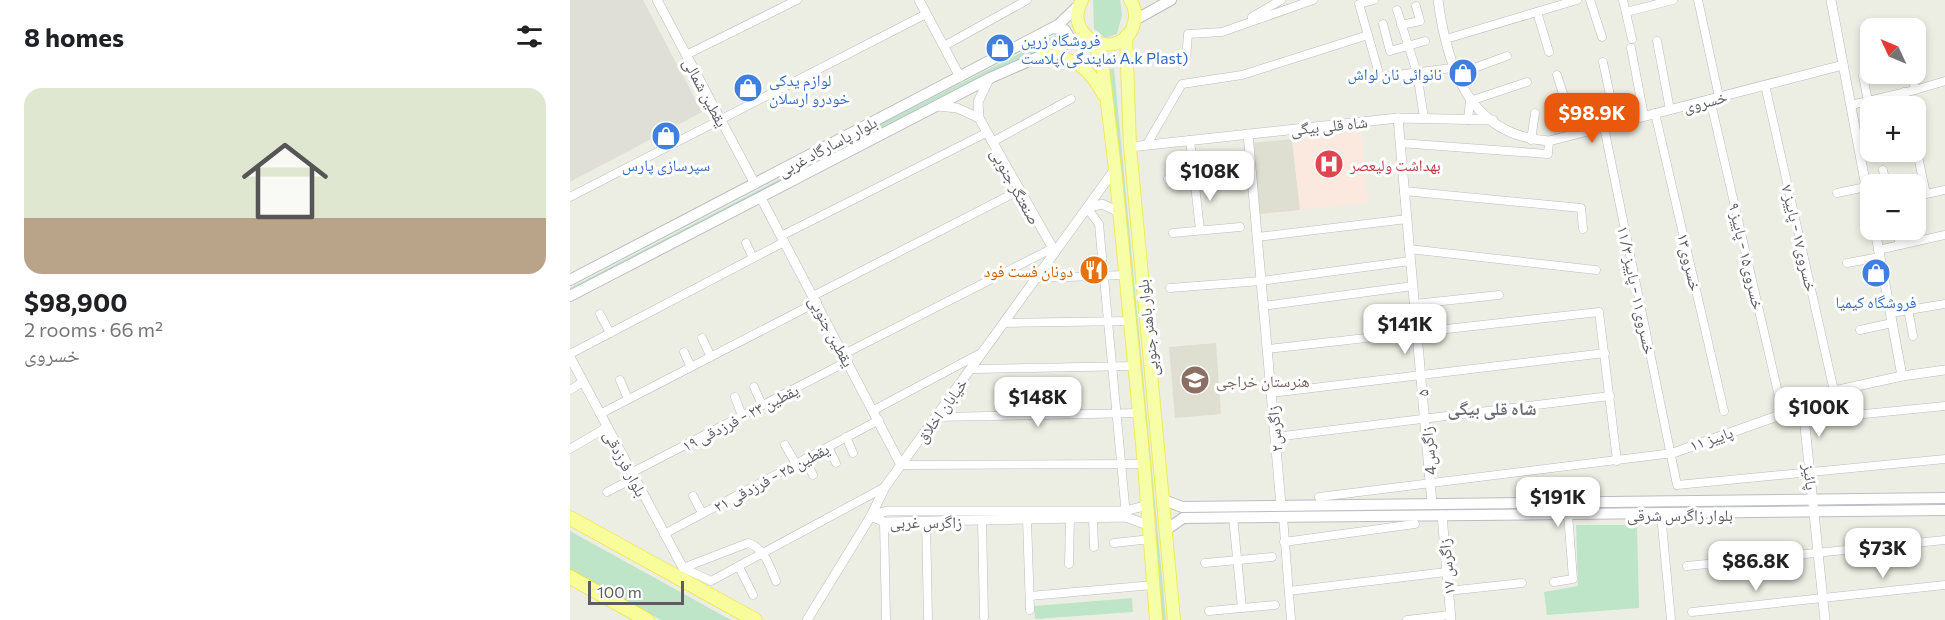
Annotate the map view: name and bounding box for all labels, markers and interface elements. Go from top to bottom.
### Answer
north arrow [1860,18,1926,84]
map controls [1860,18,1926,240]
icon: filters [513,20,546,53]
text: 8 homes [24,21,124,52]
place label: فروشگاه زرین پلاست(نمایندگی A.k Plast) [1021,30,1189,69]
shop icon: فروشگاه زرین پلاست(نمایندگی A.k Plast) [984,32,1016,64]
street label: یقطین شمالی [678,54,732,131]
shop icon: نانوائی نان لواش [1447,57,1479,89]
place label: نانوائی نان لواش [1348,64,1442,85]
place label: لوازم یدکی خودرو ارسلان [769,70,850,109]
shop icon: لوازم یدکی خودرو ارسلان [732,72,764,104]
street label: خسروى [1681,86,1729,118]
pin: $98.9K [1543,93,1641,144]
button: + [1860,96,1926,162]
text: $98.9K [1558,100,1626,124]
street label: بلوار پاسارگاد غربی [774,112,881,182]
street label: شاه قلی بیگی [1290,112,1369,140]
shop icon: سپرسازی پارس [650,120,682,152]
icon: home [231,127,339,235]
street label: صنعتگر جنوبی [986,145,1045,228]
hospital icon: بهداشت ولیعصر [1313,148,1345,180]
pin: $108K [1168,151,1252,202]
place label: سپرسازی پارس [622,155,710,176]
place label: بهداشت ولیعصر [1349,155,1441,175]
text: $108K [1180,158,1240,182]
button: − [1860,174,1926,240]
street label: خسروى۱۷ - پاییز ۷ [1776,183,1822,294]
street label: خسروى۱۵ - پاییز ۹ [1723,201,1769,312]
street label: خسروى۱۱ - پاییز ۱۱/۳ [1612,224,1660,356]
street label: خسروى۱۳ [1672,231,1706,293]
restaurant icon: دونان فست فود [1078,254,1110,286]
shop icon: فروشگاه کیمیا [1860,257,1892,289]
place label: دونان فست فود [984,261,1073,282]
street label: بلوار باهنر جنوبی [1132,278,1164,377]
text: $98,900 [24,286,127,317]
street label: یقطین جنوبی [804,292,859,371]
place label: فروشگاه کیمیا [1835,292,1917,312]
pin: $141K [1363,304,1447,355]
text: $141K [1377,311,1433,335]
text: 2 rooms · 66 m² [24,317,163,341]
text: خسروى [24,342,80,366]
school or university icon: هنرستان خراجی [1179,364,1211,396]
place label: هنرستان خراجی [1216,371,1310,392]
street label: خیابان اخلاق [911,374,972,447]
pin: $148K [996,377,1080,428]
street label: یقطین ۲۳ - فرزدقی ۱۹ [679,379,802,456]
text: $148K [1008,384,1068,408]
pin: $100K [1777,387,1861,438]
street label: ۵ [1412,389,1432,397]
text: $100K [1788,394,1850,418]
district label: شاه قلی بیگی [1447,397,1537,420]
street label: زاگرس۲ [1263,405,1287,453]
street label: پاییز ۱۱ [1687,422,1736,455]
street label: زاگرس4 [1416,426,1442,476]
street label: بلوار فرزدقی [599,427,651,500]
street label: یقطین ۲۵ - فرزدقی ۲۱ [710,438,833,517]
street label: پائیز [1799,462,1822,492]
pin: $191K [1516,477,1600,528]
text: $191K [1530,484,1586,508]
street label: بلوار زاگرس شرقی [1627,505,1733,526]
street label: زاگرس غربی [890,512,962,533]
pin: $73K [1847,528,1919,579]
text: $73K [1859,535,1907,559]
street label: زاگرس ۱۷ [1434,538,1460,596]
pin: $86.8K [1707,541,1805,592]
text: $86.8K [1722,548,1790,572]
scale bar [588,578,684,606]
text: 100 m [597,582,642,601]

